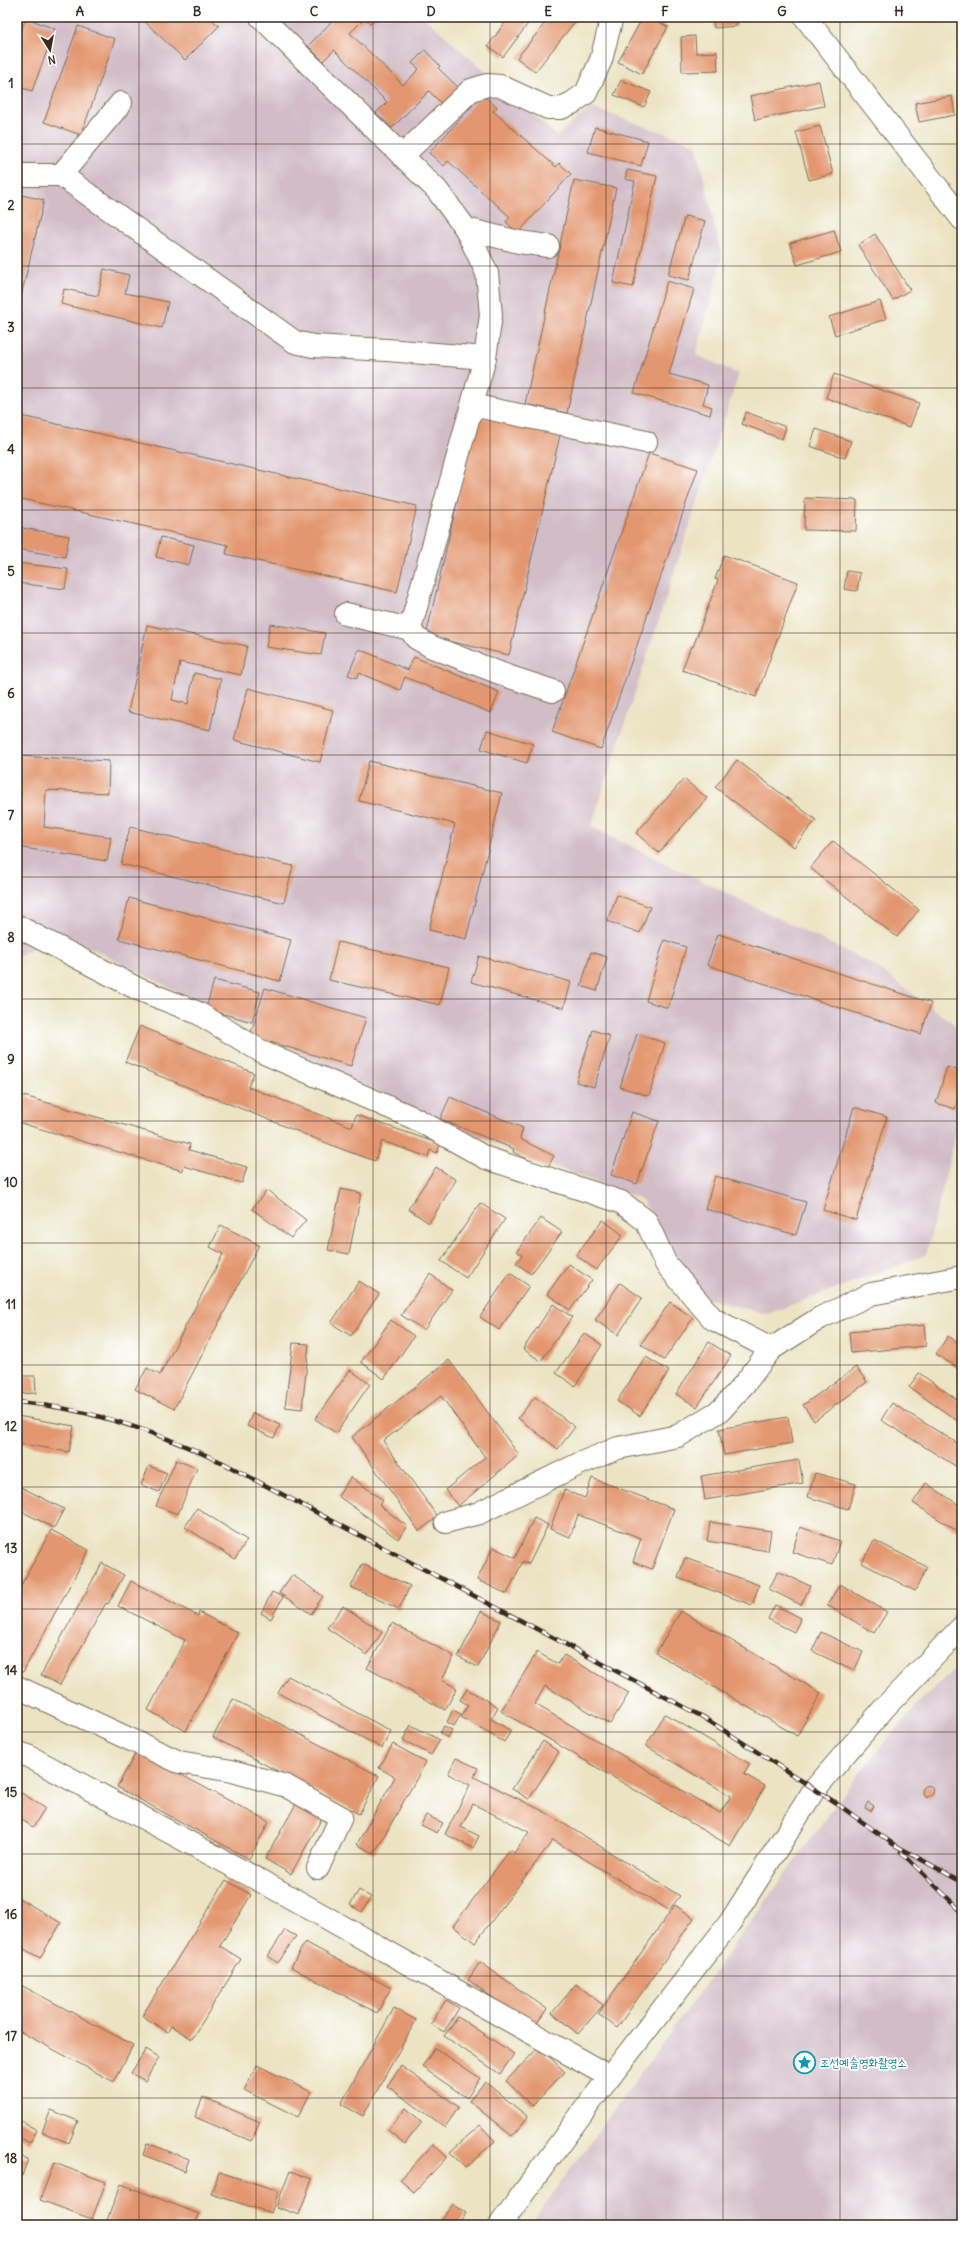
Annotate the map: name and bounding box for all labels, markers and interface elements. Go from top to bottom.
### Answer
text: A [76,3,85,20]
text: B [193,3,202,20]
text: C [310,3,319,20]
text: D [426,3,436,20]
text: E [544,3,552,20]
text: F [661,3,669,20]
text: G [777,3,787,20]
text: H [894,3,904,20]
north arrow [30,30,70,70]
text: N [47,52,57,67]
text: 1 [8,75,14,92]
text: 2 [7,197,15,214]
text: 3 [7,319,15,336]
text: 4 [7,441,15,458]
text: 5 [7,563,15,580]
text: 6 [7,685,15,702]
text: 7 [8,807,15,824]
text: 8 [7,929,15,946]
text: 9 [7,1051,15,1068]
text: 10 [4,1174,18,1191]
text: 11 [6,1296,16,1313]
text: 12 [5,1418,17,1435]
text: 13 [5,1540,17,1557]
text: 14 [5,1662,18,1679]
text: 15 [5,1784,18,1801]
text: 16 [5,1906,18,1923]
text: 17 [5,2028,17,2045]
place icon: 조선예술영화촬영소 [792,2050,818,2076]
place label: 조선예술영화촬영소 [820,2055,907,2070]
text: 18 [5,2150,17,2167]

